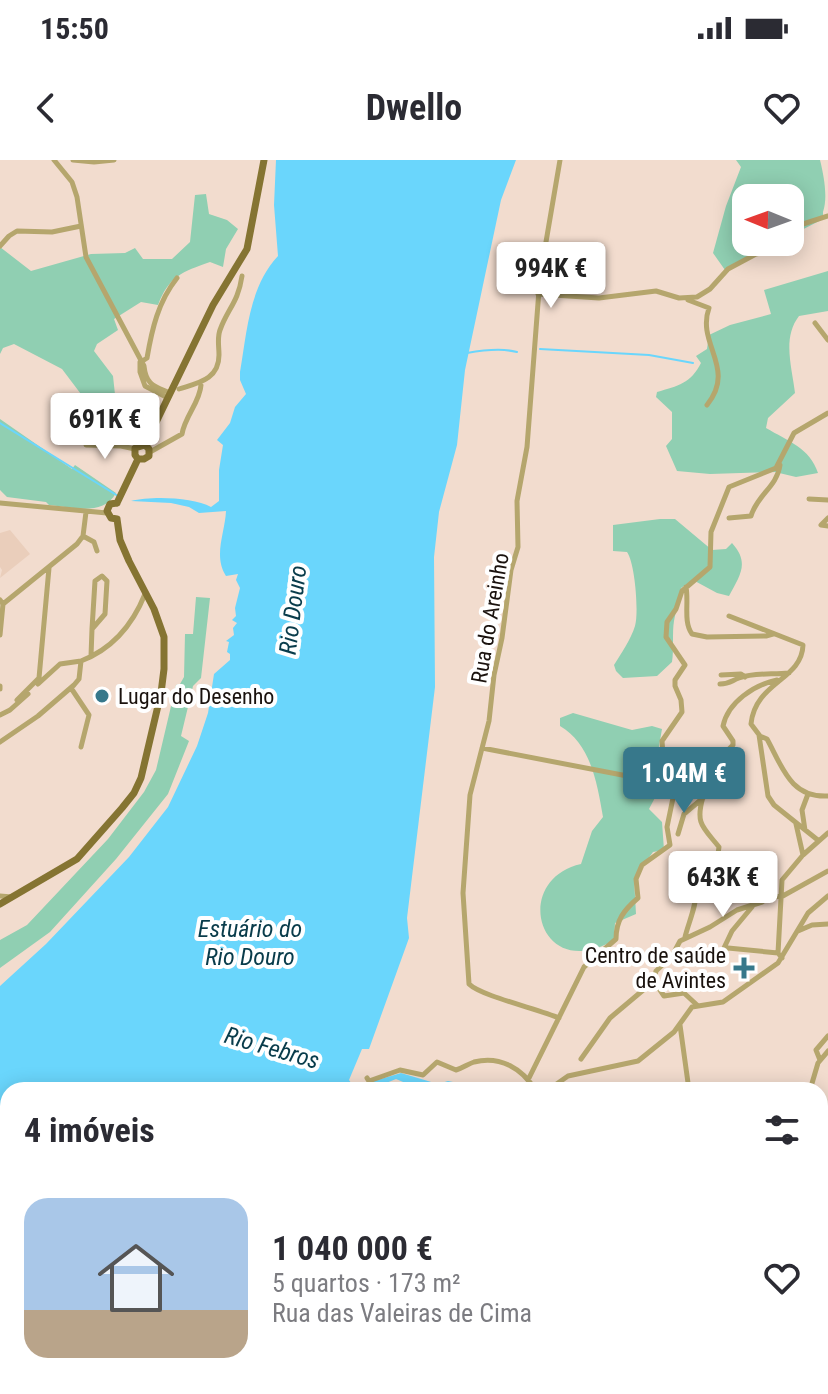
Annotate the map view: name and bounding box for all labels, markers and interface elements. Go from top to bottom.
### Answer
text: 15:50 [40,11,109,46]
icon: back [24,86,68,130]
icon: heart [760,86,804,130]
text: Dwello [366,87,462,129]
north arrow [732,184,804,256]
map controls [732,184,804,256]
pin: 994K € [486,242,616,310]
text: 994K € [515,253,587,283]
pin: 691K € [40,393,170,461]
text: 691K € [69,404,141,434]
street label: Rua do Areinho [466,551,514,685]
water label: Rio Douro [274,564,312,656]
place label: Lugar do Desenho [118,684,274,709]
marker: Lugar do Desenho [93,687,111,705]
pin: 1.04M € [610,747,758,815]
text: 1.04M € [641,758,727,788]
pin: 643K € [658,851,788,919]
text: 643K € [687,862,759,892]
water label: Estuário do Rio Douro [198,915,302,971]
place label: Centro de saúde de Avintes [585,943,726,993]
marker: Centro de saúde de Avintes [733,957,755,979]
water label: Rio Febros [221,1021,323,1075]
icon: filters [760,1108,804,1152]
text: 4 imóveis [24,1110,155,1150]
text: 1 040 000 € [272,1228,433,1268]
icon: home [88,1230,184,1326]
icon: heart [760,1256,804,1300]
text: 5 quartos · 173 m² [272,1268,461,1298]
text: Rua das Valeiras de Cima [272,1298,532,1328]

